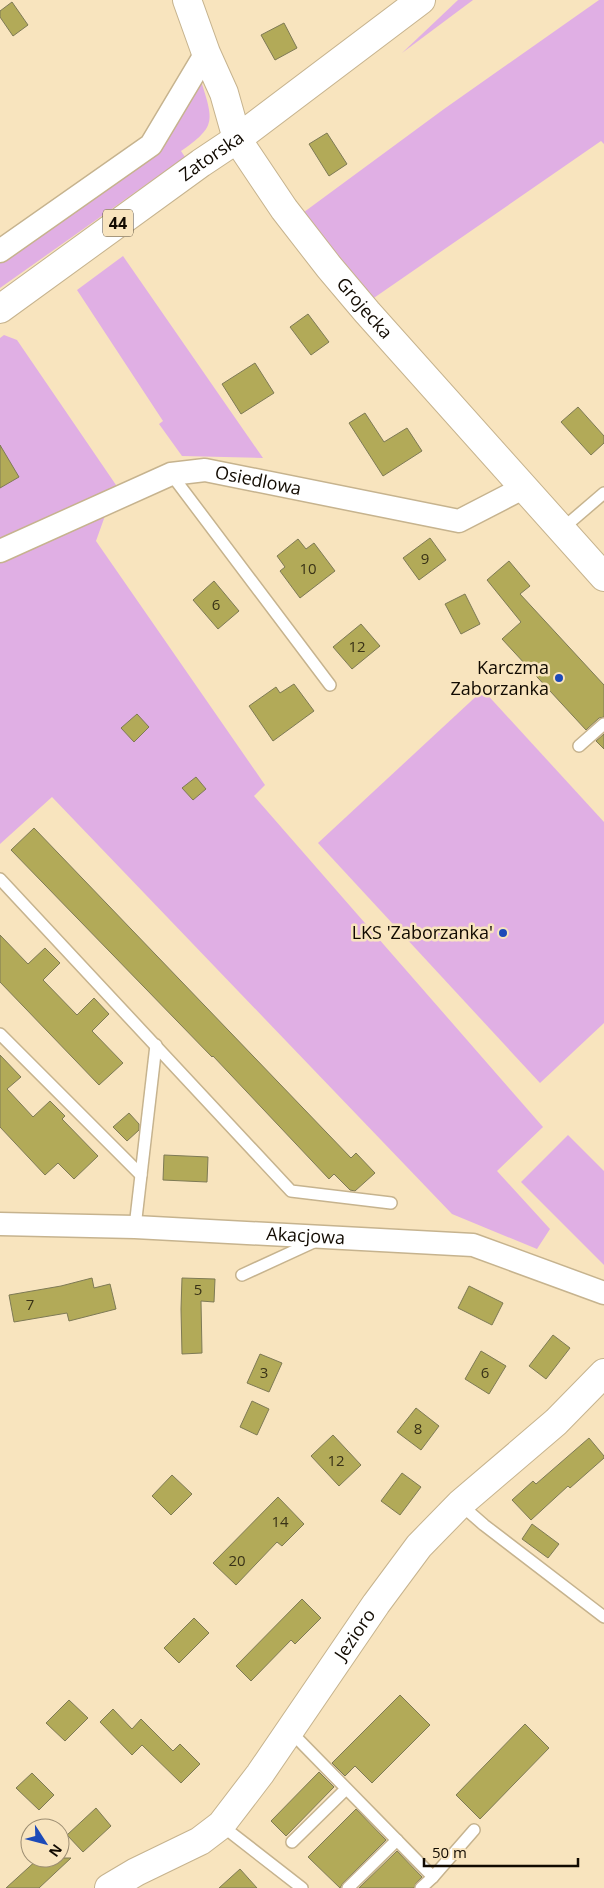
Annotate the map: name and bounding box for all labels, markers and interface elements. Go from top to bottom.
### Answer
street label: Zatorska [174,125,248,186]
road number: 44 [103,210,133,237]
street label: Grojecka [332,272,398,344]
street label: Osiedlowa [213,459,304,500]
house number: 9 [421,548,429,568]
house number: 10 [299,558,317,578]
house number: 6 [212,594,220,614]
house number: 12 [348,636,366,656]
place label: Karczma Zaborzanka [451,655,549,700]
marker: Karczma Zaborzanka [553,672,565,684]
place label: LKS 'Zaborzanka' [352,920,493,944]
marker: LKS 'Zaborzanka' [497,927,509,939]
street label: Akacjowa [266,1221,346,1249]
house number: 5 [194,1279,202,1299]
house number: 7 [26,1294,34,1314]
house number: 3 [260,1362,268,1382]
house number: 6 [481,1362,489,1382]
house number: 8 [414,1418,422,1438]
house number: 12 [327,1450,345,1470]
house number: 14 [271,1511,289,1531]
house number: 20 [228,1550,246,1570]
street label: Jezioro [327,1604,380,1666]
north arrow [20,1818,70,1868]
scale bar [424,1836,578,1868]
text: N [45,1841,67,1861]
text: 50 m [432,1842,467,1862]

